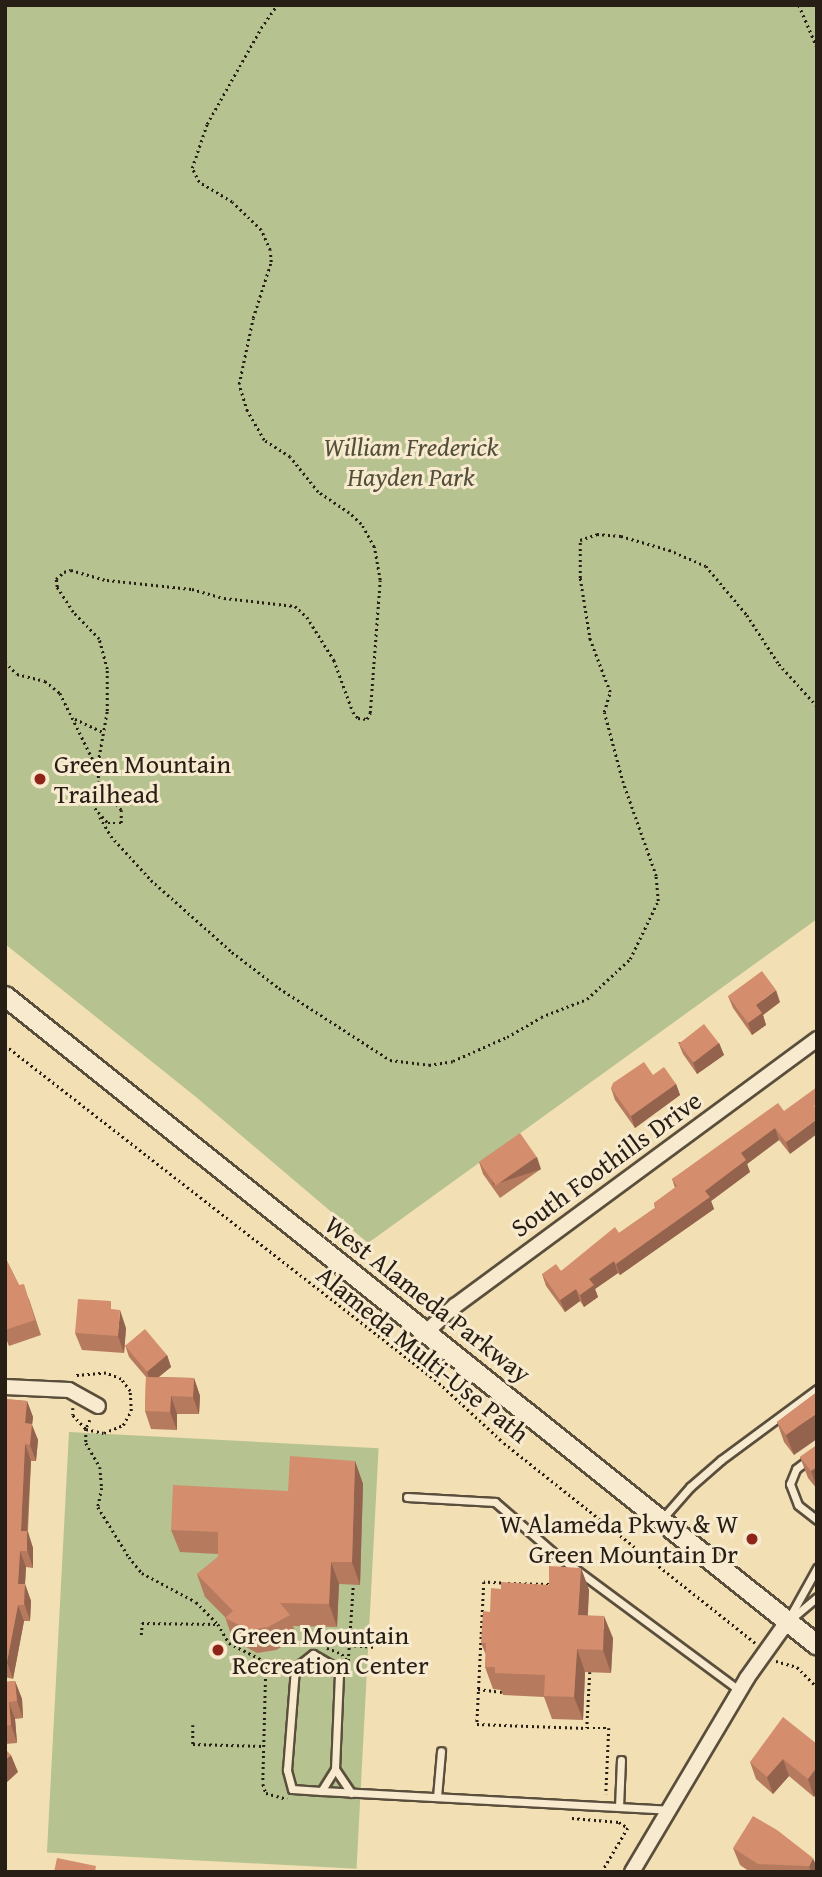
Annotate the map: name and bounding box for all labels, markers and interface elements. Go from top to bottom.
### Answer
park label: William Frederick Hayden Park [324,431,498,492]
place label: Green Mountain Trailhead [54,748,231,810]
marker: Green Mountain Trailhead [32,771,48,787]
street label: South Foothills Drive [505,1084,707,1244]
street label: West Alameda Parkway [319,1209,537,1389]
street label: Alameda Multi-Use Path [311,1259,535,1449]
place label: W Alameda Pkwy & W Green Mountain Dr [500,1508,738,1570]
marker: W Alameda Pkwy & W Green Mountain Dr [744,1531,760,1547]
place label: Green Mountain Recreation Center [232,1619,429,1680]
marker: Green Mountain Recreation Center [210,1642,226,1658]

